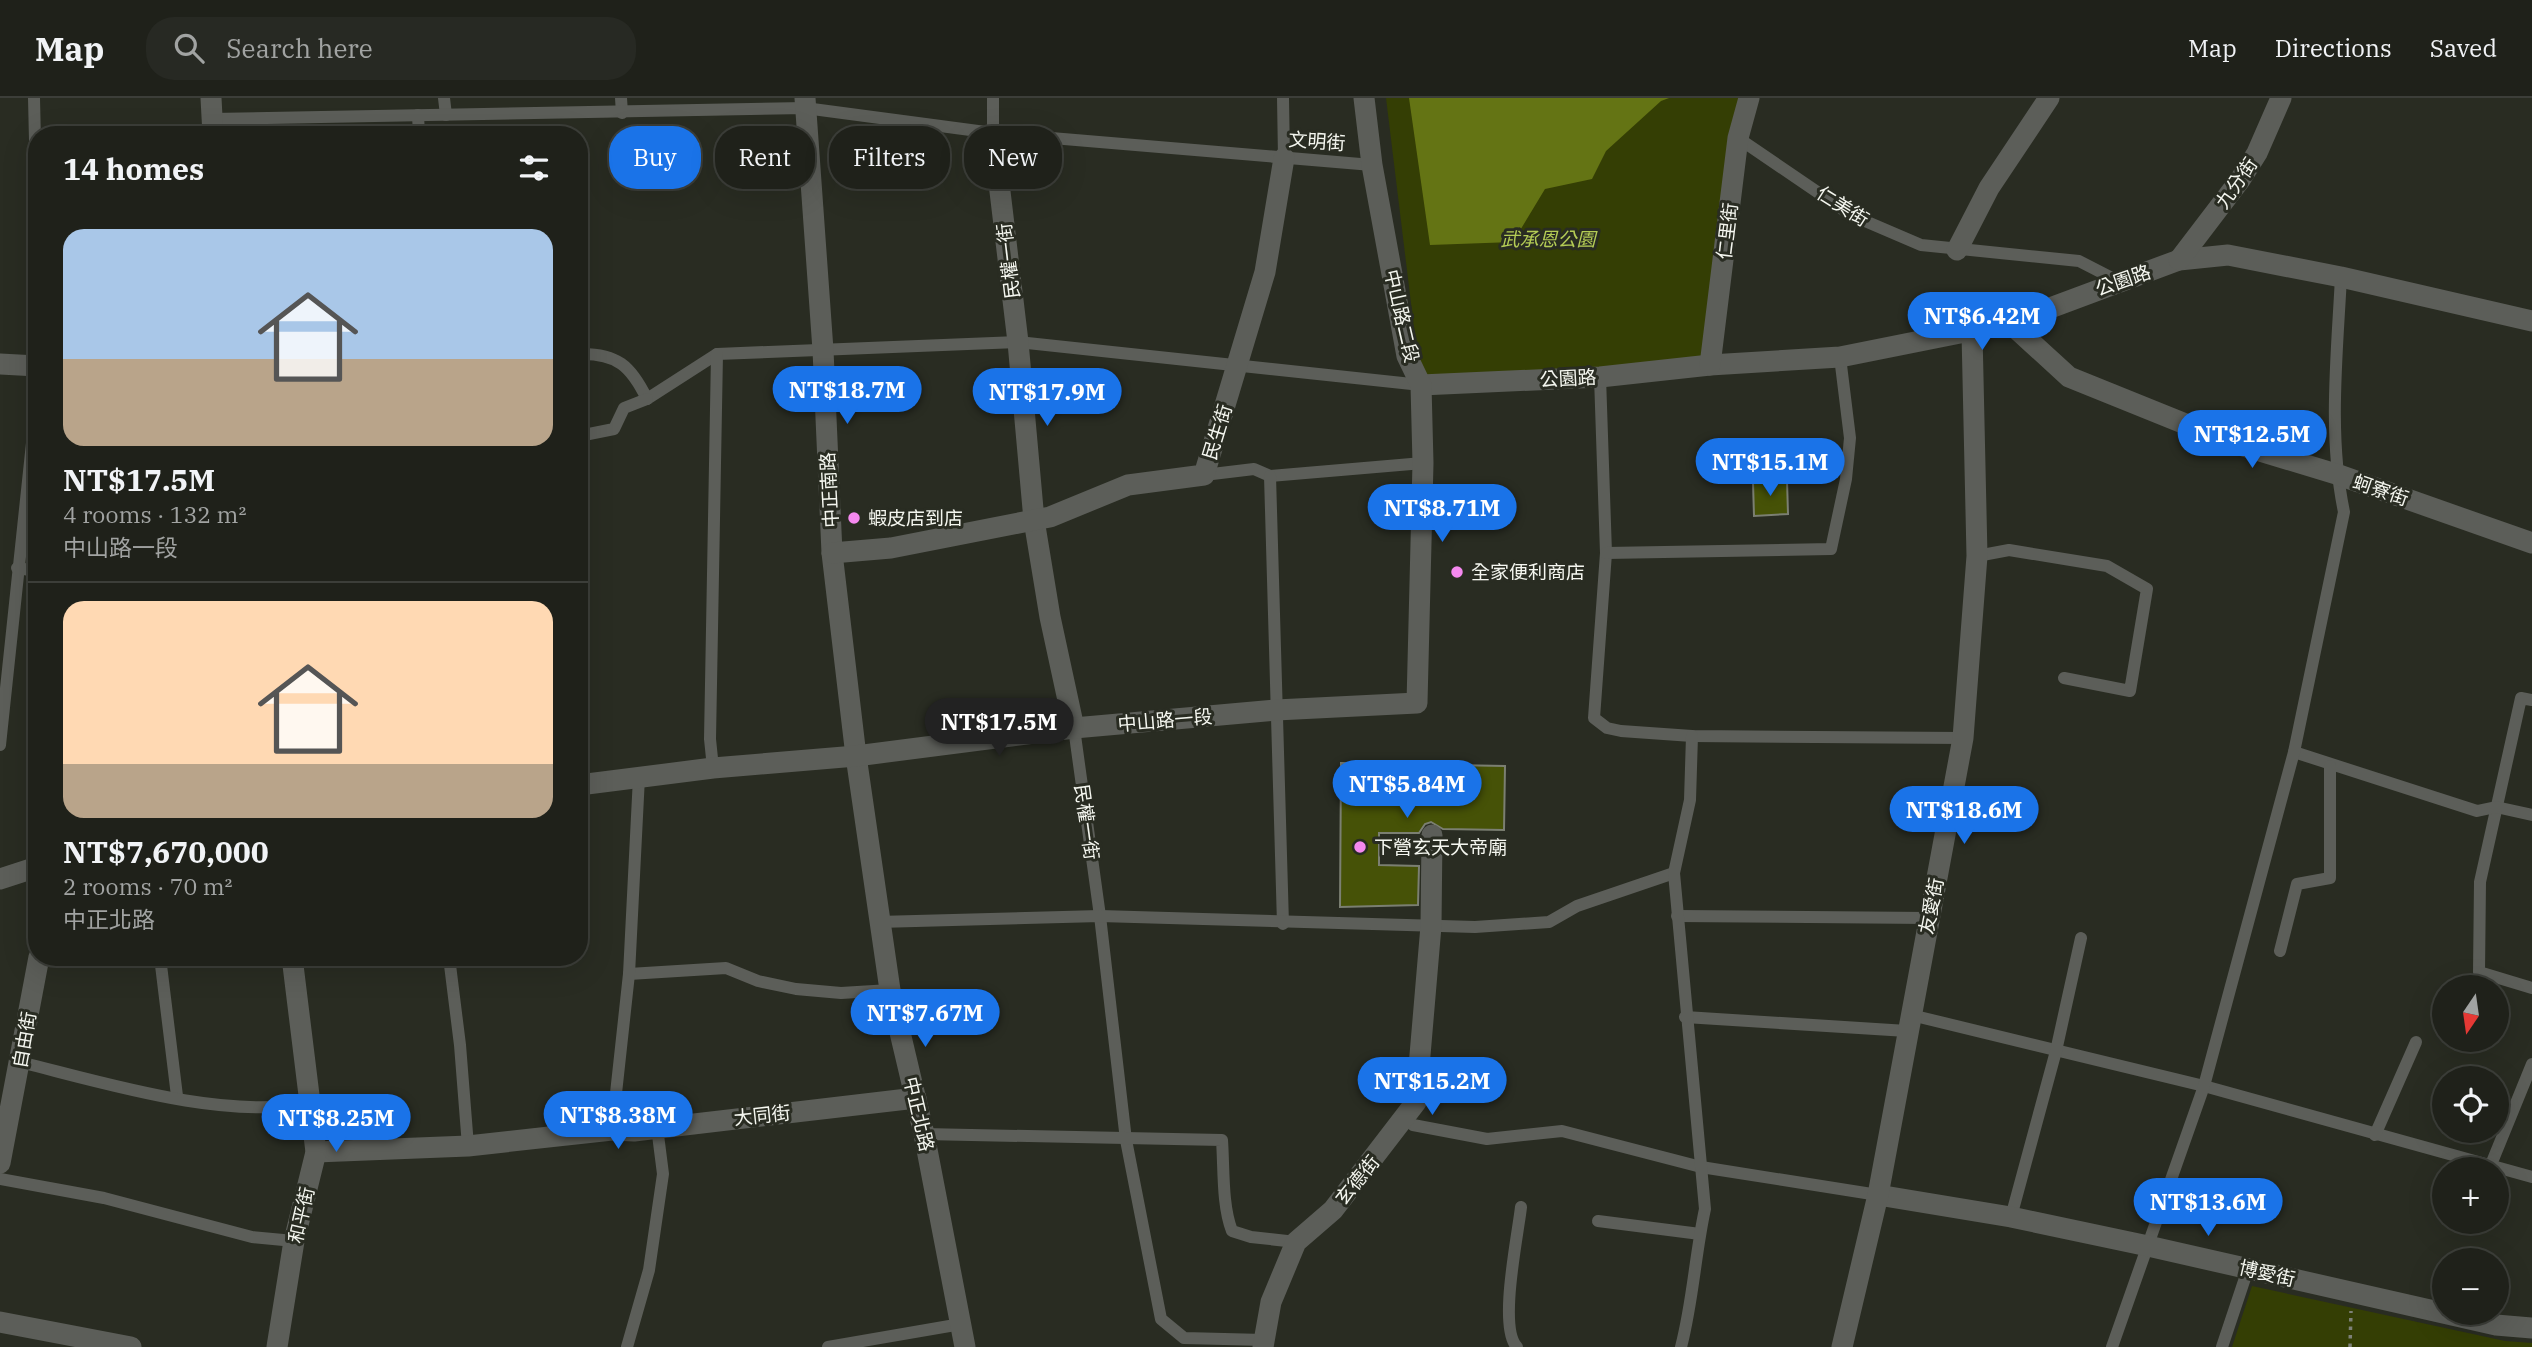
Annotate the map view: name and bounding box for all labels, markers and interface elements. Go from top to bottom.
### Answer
search box [146,17,636,80]
text: Map [35,27,104,70]
icon: search [170,29,208,67]
text: Search here [226,31,373,65]
text: Map [2188,32,2237,64]
text: Directions [2275,32,2392,64]
text: Saved [2430,32,2497,64]
chip: Buy [609,126,701,189]
chip: Rent [715,126,815,189]
chip: Filters [829,126,950,189]
chip: New [964,126,1062,189]
street label: 文明街 [1288,127,1346,155]
text: 14 homes [63,149,204,188]
icon: filters [515,149,553,187]
street label: 九分街 [2210,153,2262,213]
street label: 仁美街 [1812,181,1874,231]
street label: 仁里街 [1712,201,1742,261]
street label: 民權一街 [991,222,1025,300]
park label: 武承恩公園 [1500,227,1598,251]
street label: 公園路 [2092,259,2154,301]
street label: 中山路二段 [1380,267,1424,365]
icon: home [245,274,371,400]
pin: NT$6.42M [1910,292,2054,352]
text: NT$6.42M [1924,300,2040,330]
street label: 公園路 [1539,365,1597,391]
pin: NT$18.7M [775,366,919,426]
pin: NT$17.9M [975,368,1119,428]
text: NT$18.7M [789,374,905,404]
text: NT$17.9M [989,376,1105,406]
street label: 民生街 [1197,401,1237,463]
pin: NT$12.5M [2180,410,2324,470]
text: NT$12.5M [2194,418,2310,448]
pin: NT$15.1M [1698,438,1842,498]
text: NT$15.1M [1712,446,1828,476]
street label: 中正南路 [815,451,843,529]
text: NT$17.5M [63,460,215,499]
street label: 蚵寮街 [2350,469,2412,511]
pin: NT$8.71M [1370,484,1514,544]
text: NT$8.71M [1384,492,1500,522]
text: 4 rooms · 132 m² [63,499,246,529]
place label: 蝦皮店到店 [868,506,963,530]
marker: 蝦皮店到店 [846,510,862,526]
text: 中山路一段 [63,532,178,562]
place label: 全家便利商店 [1471,560,1585,584]
marker: 全家便利商店 [1449,564,1465,580]
icon: home [245,646,371,772]
pin: NT$17.5M [927,698,1071,758]
street label: 中山路一段 [1117,704,1213,736]
text: NT$17.5M [941,706,1057,736]
pin: NT$5.84M [1335,760,1479,820]
text: NT$5.84M [1349,768,1465,798]
street label: 民權一街 [1070,783,1104,861]
pin: NT$18.6M [1892,786,2036,846]
text: NT$18.6M [1906,794,2022,824]
text: NT$7,670,000 [63,832,269,871]
place label: 下營玄天大帝廟 [1374,835,1507,859]
marker: 下營玄天大帝廟 [1352,839,1368,855]
text: 2 rooms · 70 m² [63,871,233,901]
street label: 友愛街 [1914,876,1948,936]
text: 中正北路 [63,904,155,934]
north arrow [2432,975,2510,1052]
map controls [2432,975,2509,1325]
pin: NT$7.67M [853,990,997,1049]
text: NT$7.67M [867,997,983,1027]
street label: 自由街 [7,1010,41,1070]
pin: NT$15.2M [1360,1058,1504,1117]
text: NT$15.2M [1374,1065,1490,1095]
button: locate [2432,1066,2509,1143]
street label: 中正北路 [899,1074,939,1154]
pin: NT$8.38M [546,1091,690,1151]
pin: NT$8.25M [264,1094,408,1154]
text: NT$8.38M [560,1099,676,1129]
street label: 大同街 [732,1100,792,1130]
text: NT$8.25M [278,1102,394,1132]
street label: 玄德街 [1330,1150,1384,1210]
button: + [2432,1157,2509,1234]
pin: NT$13.6M [2136,1178,2280,1238]
street label: 和平街 [283,1185,319,1245]
text: NT$13.6M [2150,1186,2266,1216]
button: − [2432,1248,2509,1325]
street label: 博愛街 [2237,1255,2297,1291]

